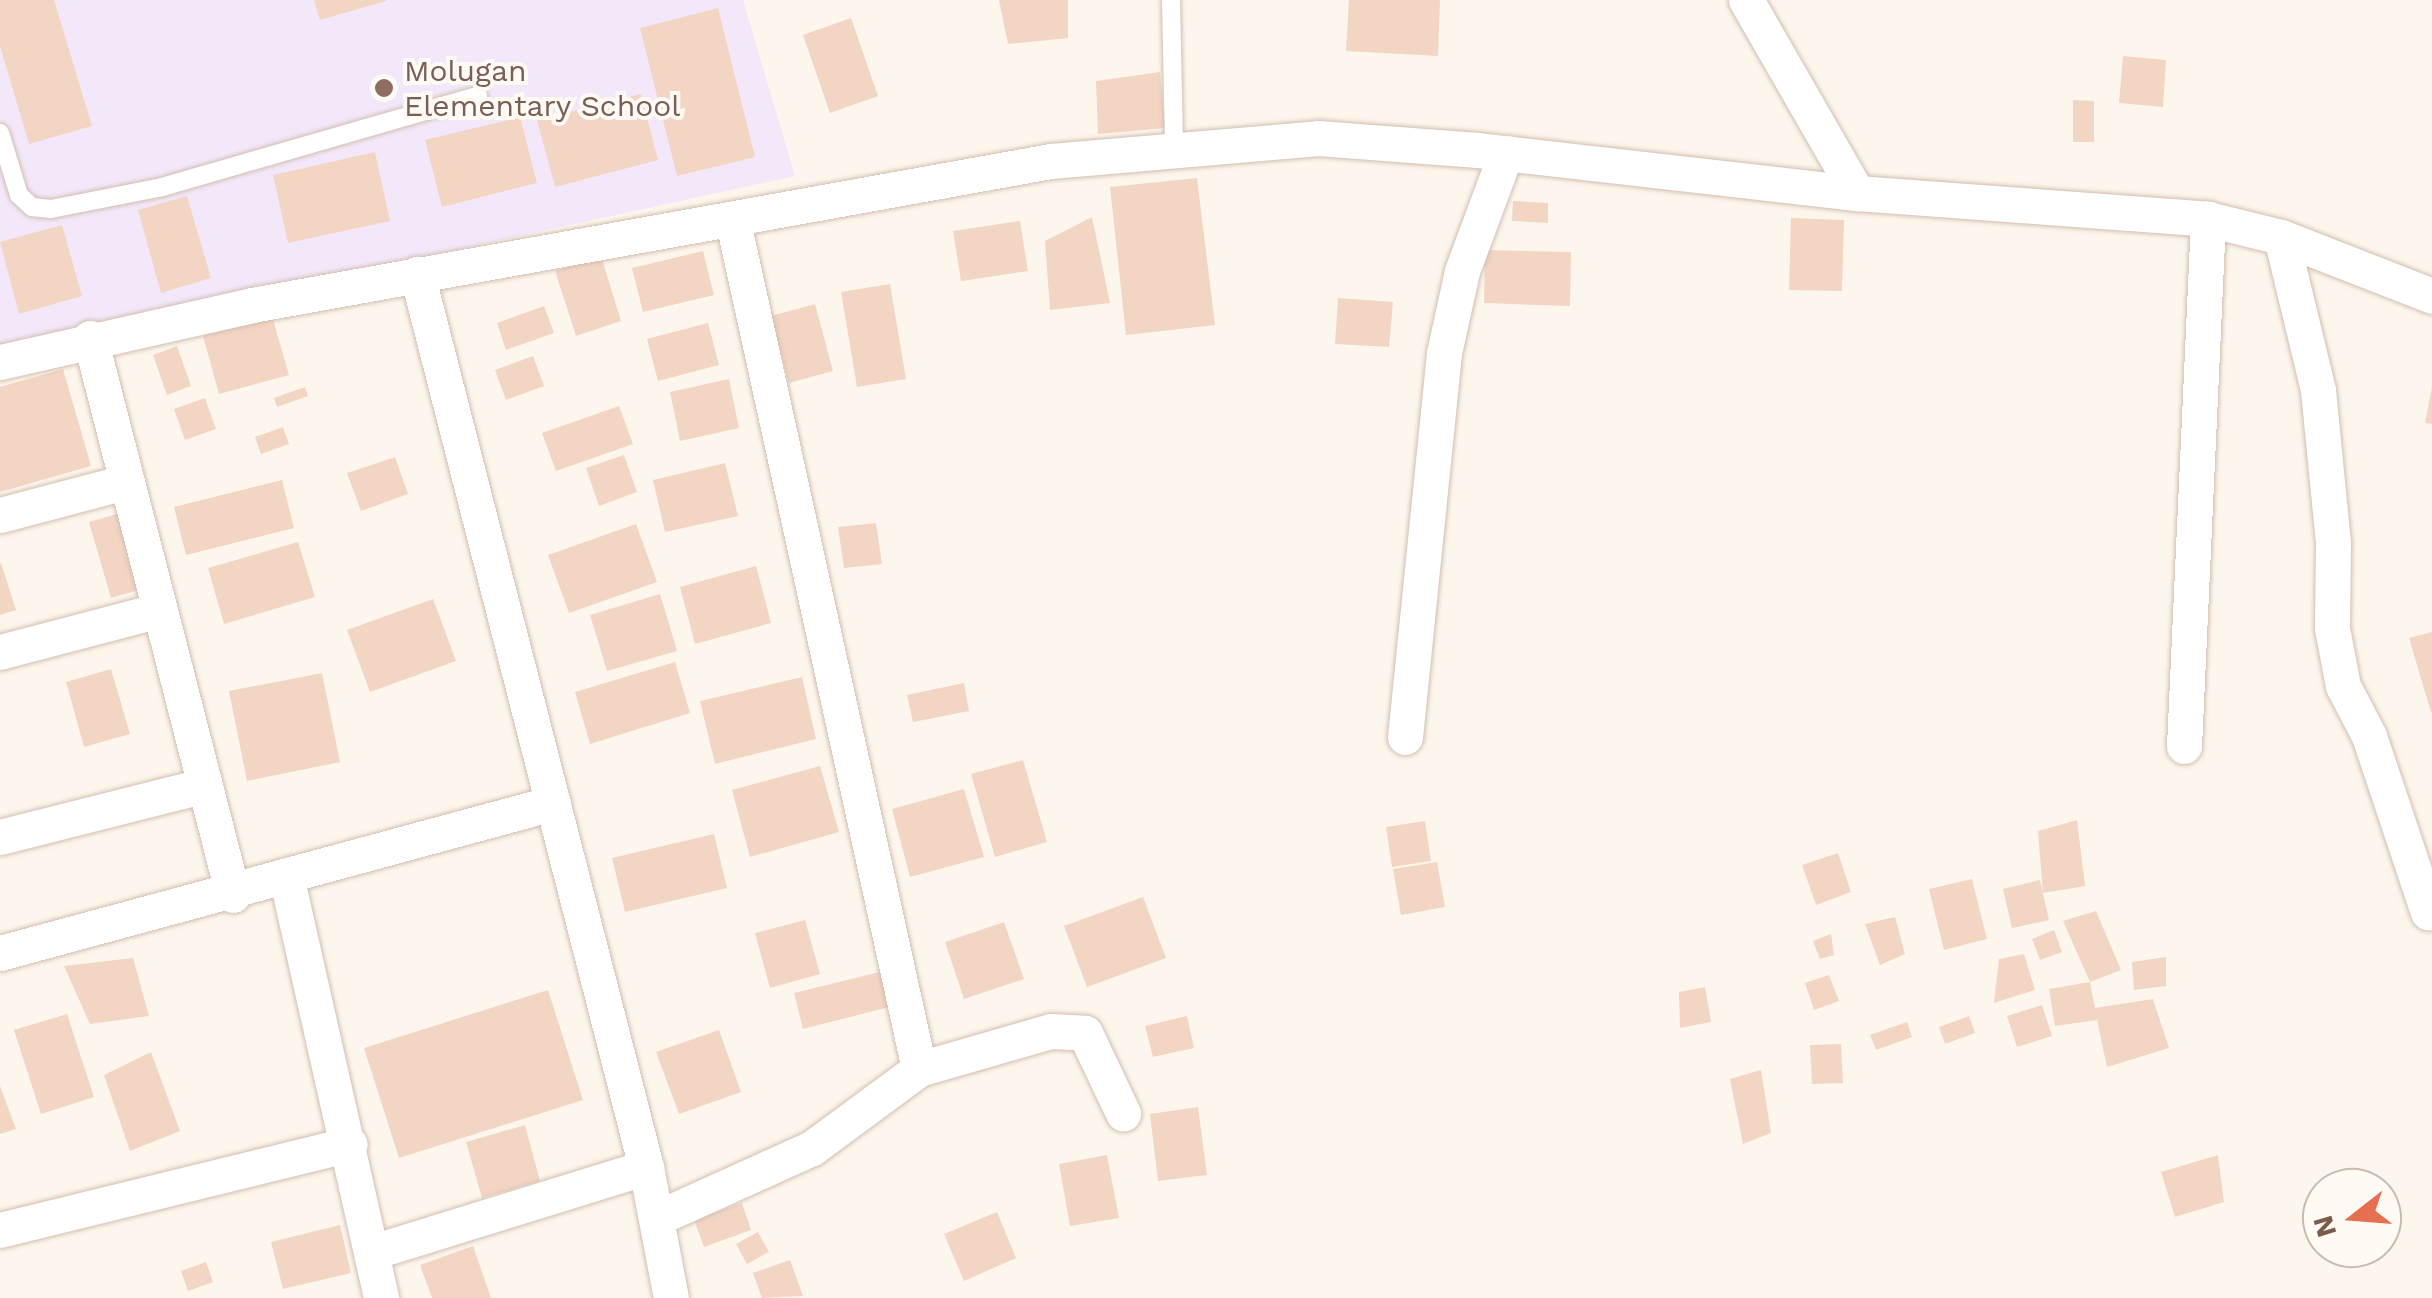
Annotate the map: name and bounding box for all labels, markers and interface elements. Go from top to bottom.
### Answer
place label: Molugan Elementary School [404,53,681,124]
marker: Molugan Elementary School [373,77,395,99]
north arrow [2302,1168,2402,1268]
text: N [2306,1212,2344,1241]

